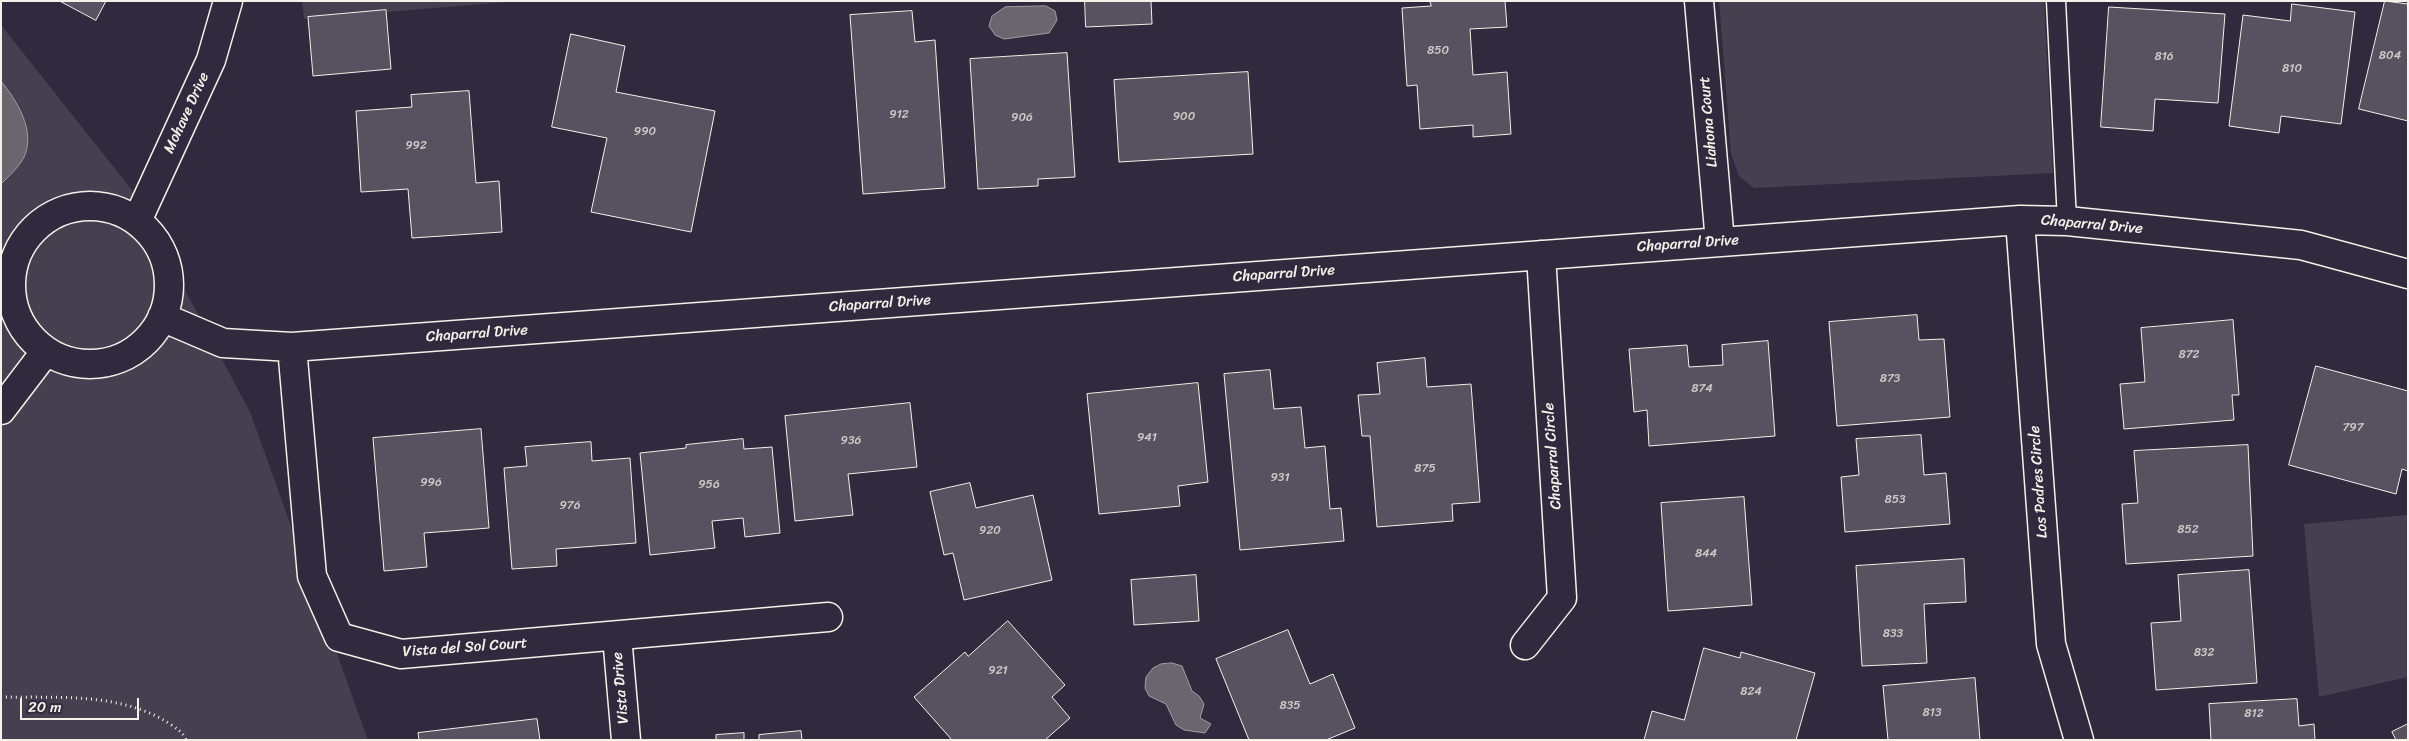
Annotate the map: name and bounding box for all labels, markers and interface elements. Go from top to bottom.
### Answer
house number: 850 [1427,44,1449,58]
house number: 804 [2379,49,2401,63]
house number: 816 [2154,50,2174,64]
house number: 810 [2282,62,2302,76]
street label: Mohave Drive [160,70,214,156]
street label: Liahona Court [1696,76,1722,168]
house number: 912 [889,108,909,122]
house number: 900 [1173,110,1195,124]
house number: 906 [1011,111,1033,125]
house number: 990 [634,125,656,139]
house number: 992 [405,139,427,153]
street label: Chaparral Drive [2040,212,2144,238]
street label: Chaparral Drive [1636,231,1740,257]
street label: Chaparral Drive [1232,261,1336,287]
street label: Chaparral Drive [828,291,932,317]
street label: Chaparral Drive [425,321,529,347]
house number: 872 [2178,348,2200,362]
house number: 873 [1880,372,1900,386]
house number: 874 [1691,382,1713,396]
street label: Chaparral Circle [1540,402,1566,510]
house number: 797 [2342,421,2364,435]
street label: Los Padres Circle [2026,425,2052,539]
house number: 941 [1137,431,1157,445]
house number: 936 [841,434,861,448]
house number: 875 [1414,462,1436,476]
house number: 931 [1270,471,1290,485]
house number: 996 [420,476,442,490]
house number: 956 [698,478,720,492]
house number: 853 [1884,493,1906,507]
house number: 976 [559,499,581,513]
house number: 852 [2177,523,2199,537]
house number: 920 [979,524,1001,538]
house number: 844 [1695,547,1717,561]
house number: 833 [1883,627,1903,641]
street label: Vista del Sol Court [402,635,528,661]
house number: 832 [2194,646,2214,660]
street label: Vista Drive [609,651,633,725]
house number: 921 [988,664,1008,678]
house number: 824 [1740,685,1762,699]
scale bar [22,688,141,720]
text: 20 m [28,694,62,720]
house number: 835 [1279,699,1301,713]
house number: 813 [1923,706,1941,720]
house number: 812 [2244,707,2264,721]

